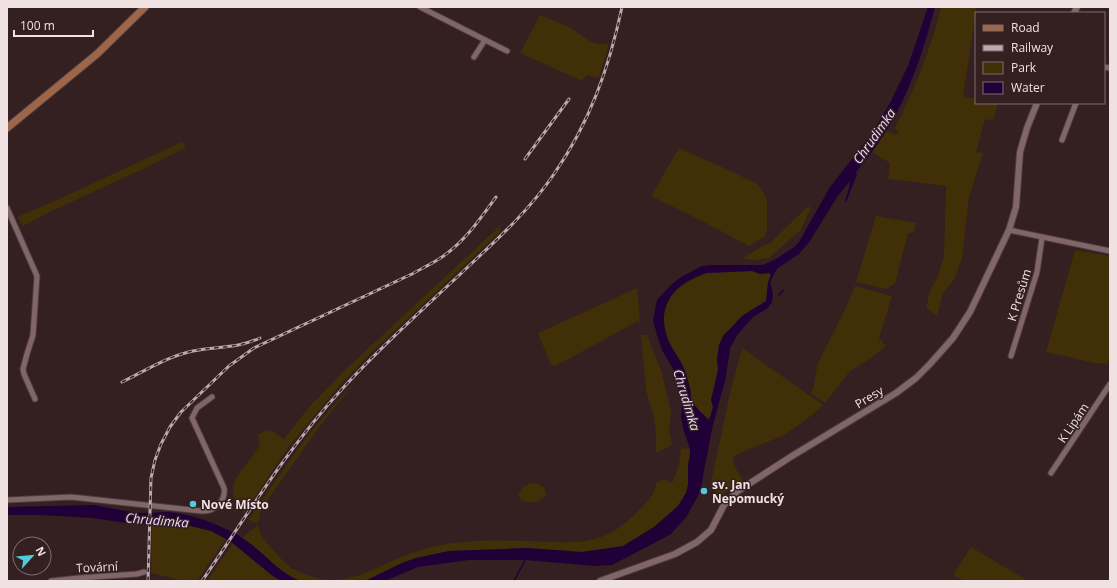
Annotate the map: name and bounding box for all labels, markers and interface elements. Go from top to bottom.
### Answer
scale bar [14,12,93,38]
legend [975,12,1105,104]
text: 100 m [20,17,55,34]
text: Road [1011,19,1040,36]
text: Railway [1011,39,1054,56]
text: Park [1011,59,1037,76]
text: Water [1011,79,1045,96]
water label: Chrudimka [848,104,900,167]
street label: K Presům [1003,267,1035,323]
water label: Chrudimka [669,367,705,434]
street label: Presy [852,381,887,412]
street label: K Lipám [1053,400,1093,446]
place label: sv. Jan Nepomucký [712,476,784,507]
marker: sv. Jan Nepomucký [699,486,709,496]
place label: Nové Místo [201,496,269,513]
marker: Nové Místo [188,499,198,509]
water label: Chrudimka [125,508,190,532]
north arrow [12,536,52,576]
text: N [33,544,50,559]
street label: Tovární [76,557,119,577]

